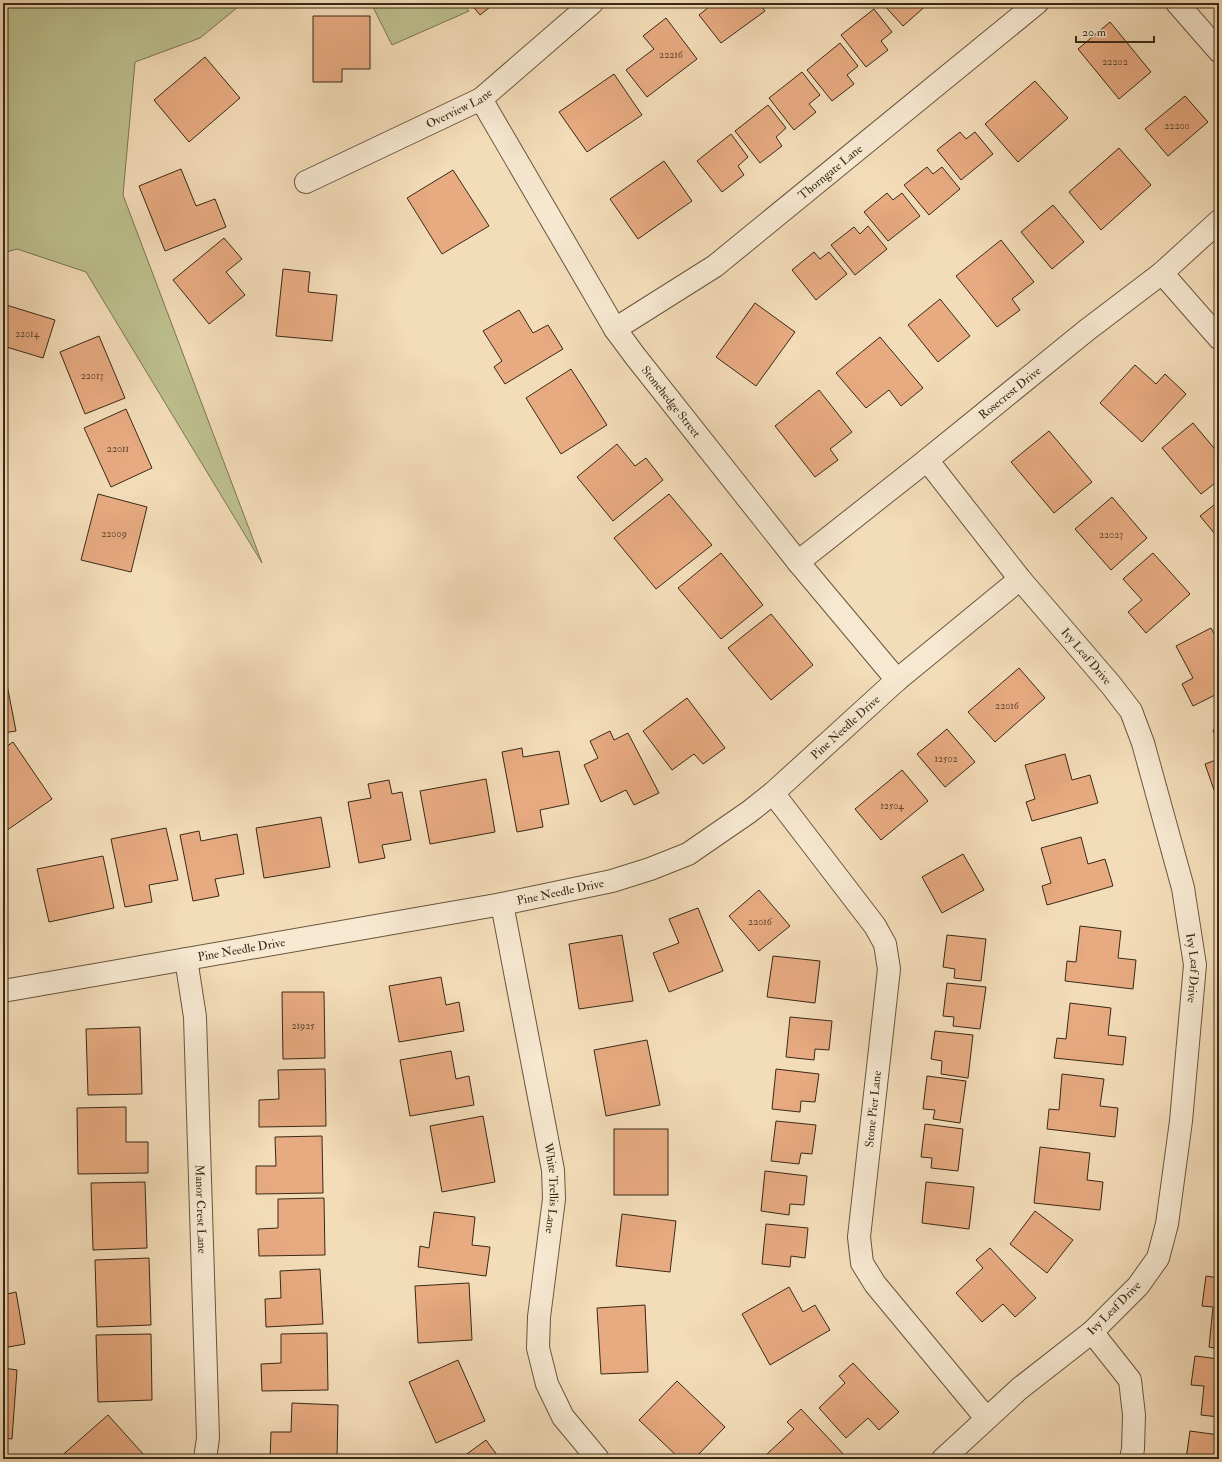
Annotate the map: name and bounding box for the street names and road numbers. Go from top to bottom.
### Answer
street label: Overview Lane [424,85,496,132]
street label: Thorngate Lane [795,142,866,203]
street label: Stonehedge Street [638,363,704,441]
street label: Rosecrest Drive [976,363,1044,423]
street label: Ivy Leaf Drive [1057,625,1115,688]
street label: Pine Needle Drive [808,692,883,763]
street label: Pine Needle Drive [515,876,605,909]
street label: Ivy Leaf Drive [1182,932,1202,1004]
street label: Pine Needle Drive [197,935,286,965]
street label: Stone Pier Lane [862,1070,885,1148]
street label: White Trellis Lane [540,1141,561,1234]
street label: Manor Crest Lane [192,1165,209,1254]
street label: Ivy Leaf Drive [1084,1278,1144,1338]

